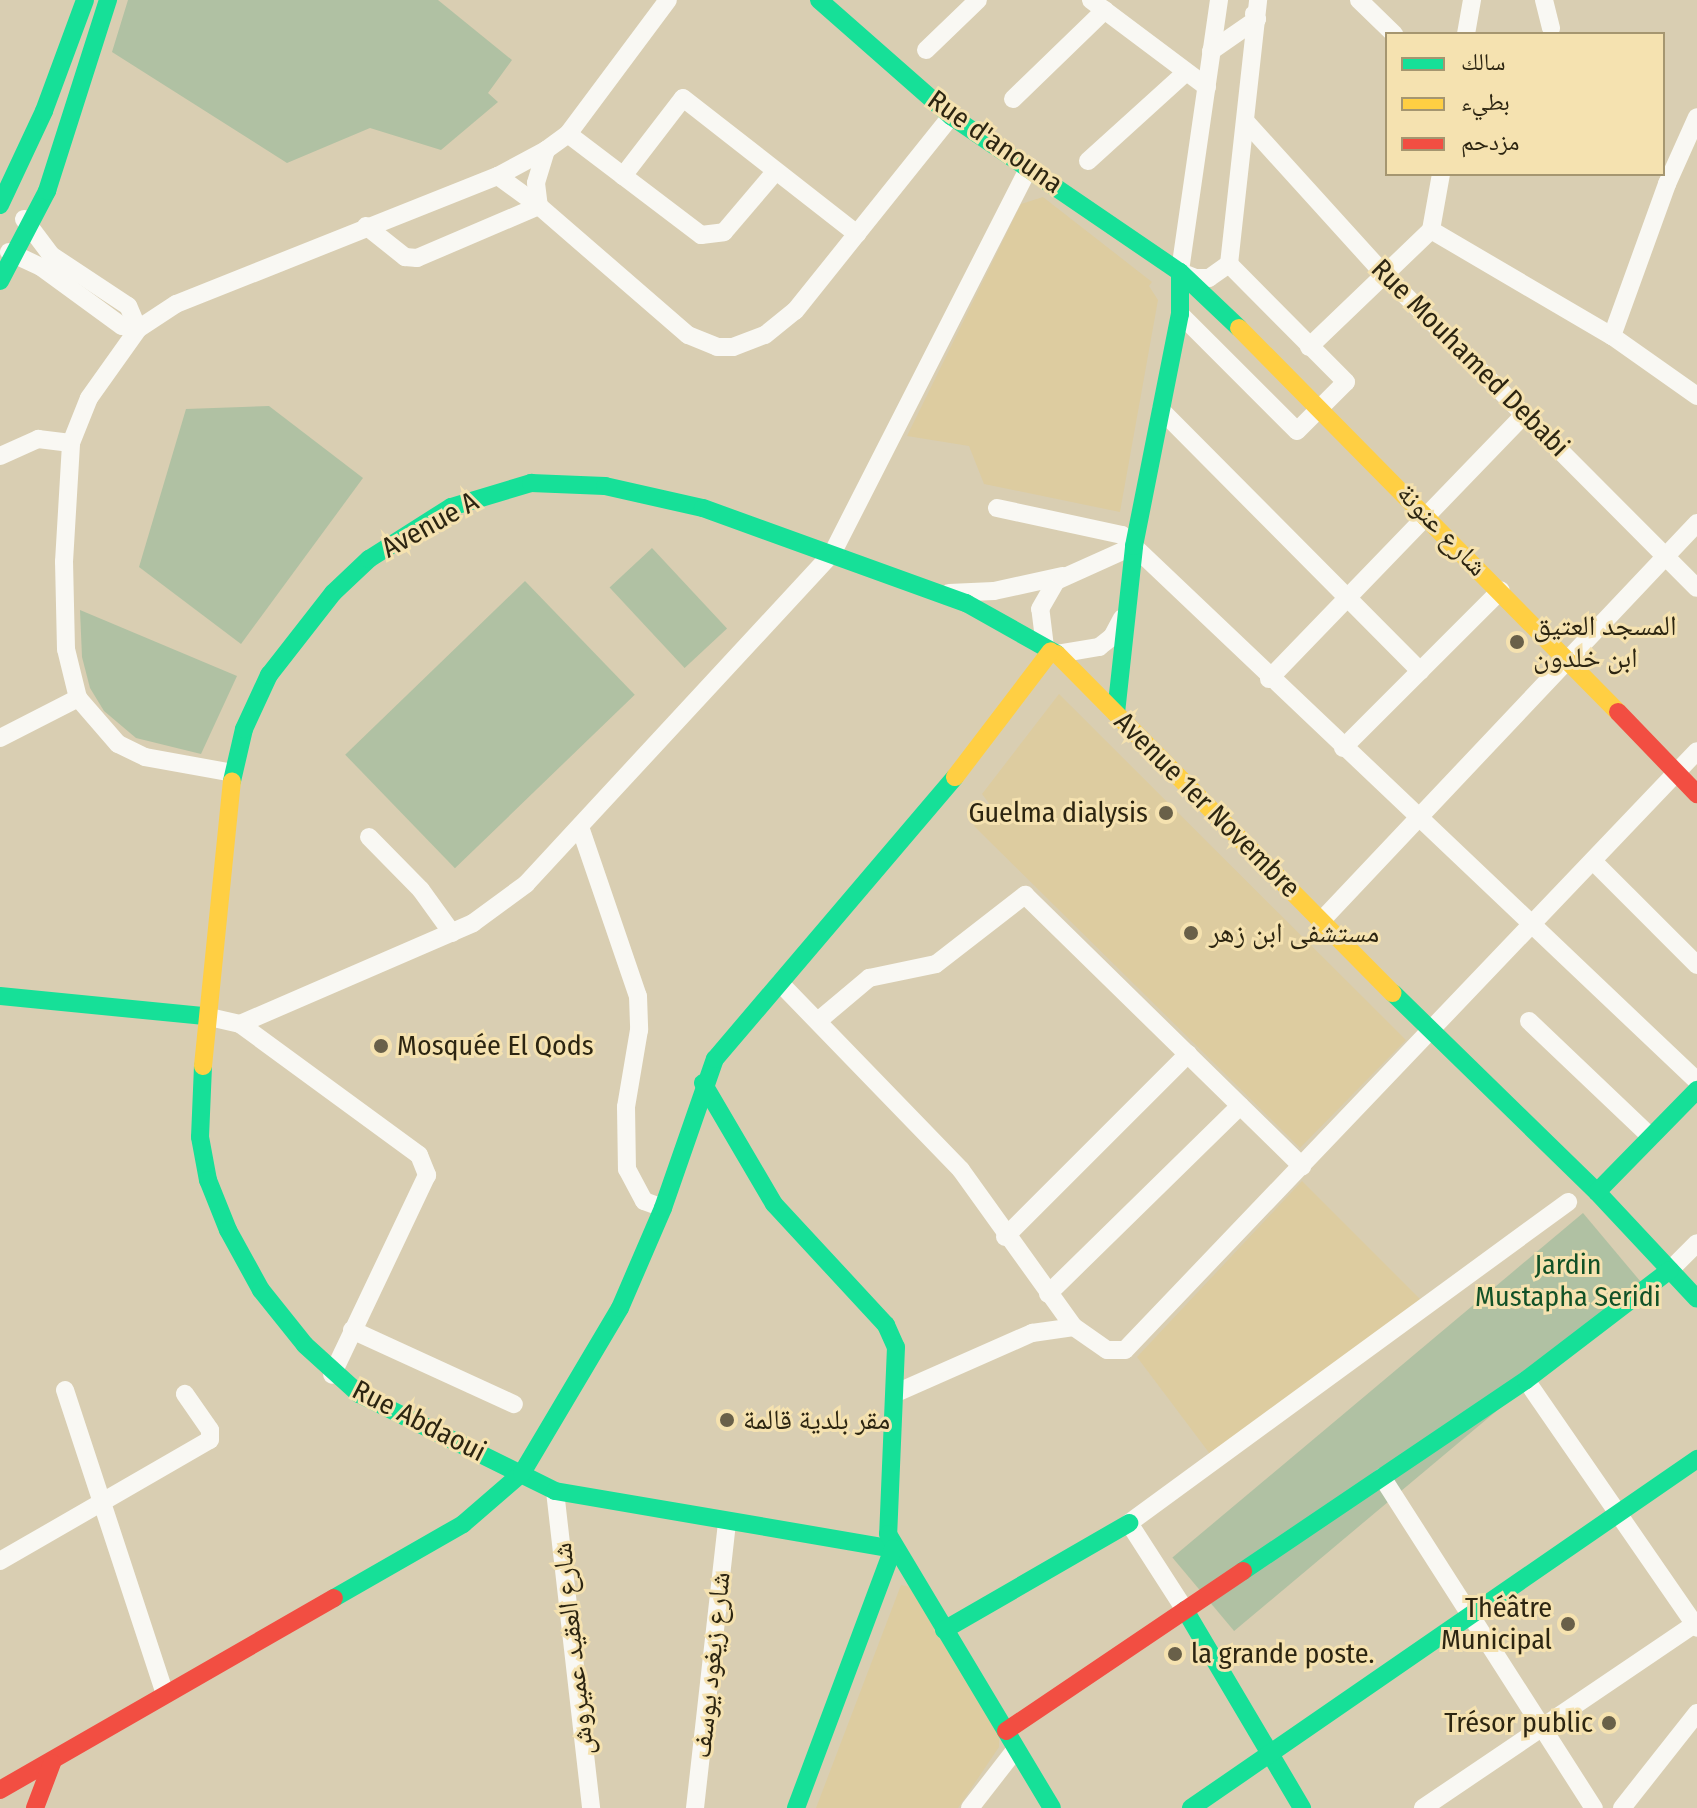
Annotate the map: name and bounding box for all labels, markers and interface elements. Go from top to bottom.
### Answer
legend [1385,32,1665,176]
text: سالك [1461,48,1506,76]
street label: Rue d'anouna [921,83,1069,201]
text: بطيء [1461,88,1510,116]
text: مزدحم [1461,128,1520,156]
street label: Rue Mouhamed Debabi [1364,252,1576,464]
street label: شارع عنونة [1390,477,1494,583]
street label: Avenue A [376,485,484,565]
place label: المسجد العتيق ابن خلدون [1533,609,1677,675]
marker: المسجد العتيق ابن خلدون [1508,633,1526,651]
street label: Avenue 1er Novembre [1107,705,1307,905]
place label: Guelma dialysis [968,796,1148,830]
marker: Guelma dialysis [1155,802,1177,824]
place label: مستشفى ابن زهر [1209,916,1379,950]
marker: مستشفى ابن زهر [1180,922,1202,944]
place label: Mosquée El Qods [397,1029,594,1063]
marker: Mosquée El Qods [372,1037,390,1055]
park label: Jardin Mustapha Seridi [1475,1248,1661,1314]
street label: Rue Abdaoui [347,1373,491,1469]
place label: مقر بلدية قالمة [743,1403,890,1437]
marker: مقر بلدية قالمة [718,1411,736,1429]
street label: شارع العقيد عميروش [545,1541,601,1757]
street label: شارع زيغود يوسف [685,1570,737,1760]
place label: Théâtre Municipal [1441,1591,1552,1657]
marker: Théâtre Municipal [1559,1615,1577,1633]
place label: la grande poste. [1191,1637,1374,1671]
marker: la grande poste. [1166,1645,1184,1663]
place label: Trésor public [1444,1706,1593,1740]
marker: Trésor public [1600,1714,1618,1732]

